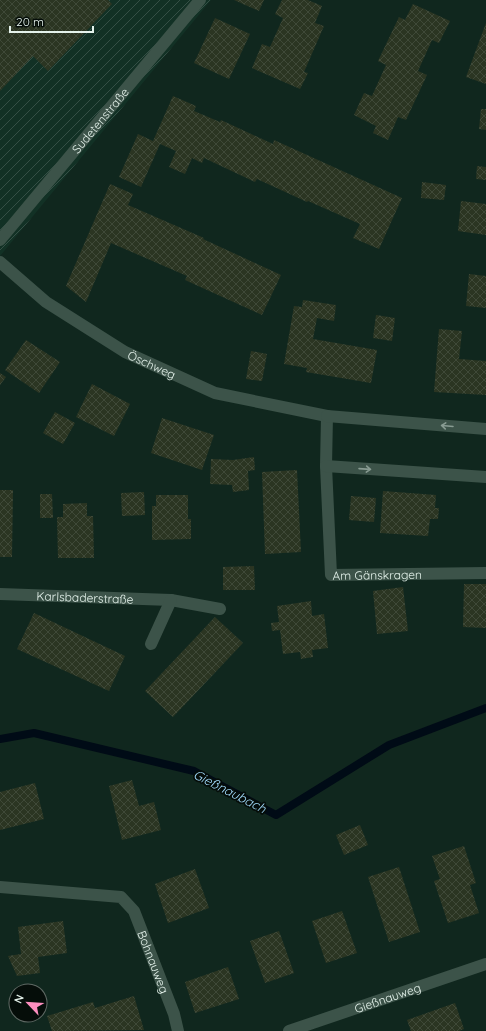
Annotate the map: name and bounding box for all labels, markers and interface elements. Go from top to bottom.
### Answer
scale bar [10,8,93,34]
text: 20 m [16,14,44,29]
street label: Sudetenstraße [68,84,132,156]
street label: Öschweg [126,347,178,382]
one-way arrow [441,422,454,429]
one-way arrow [358,465,371,472]
street label: Am Gänskragen [332,566,422,582]
street label: Karlsbaderstraße [36,588,134,606]
water label: Gießnaubach [191,766,270,816]
street label: Bohnauweg [135,928,173,995]
street label: Gießnauweg [352,979,423,1016]
north arrow [8,983,48,1023]
text: N [11,992,27,1005]

